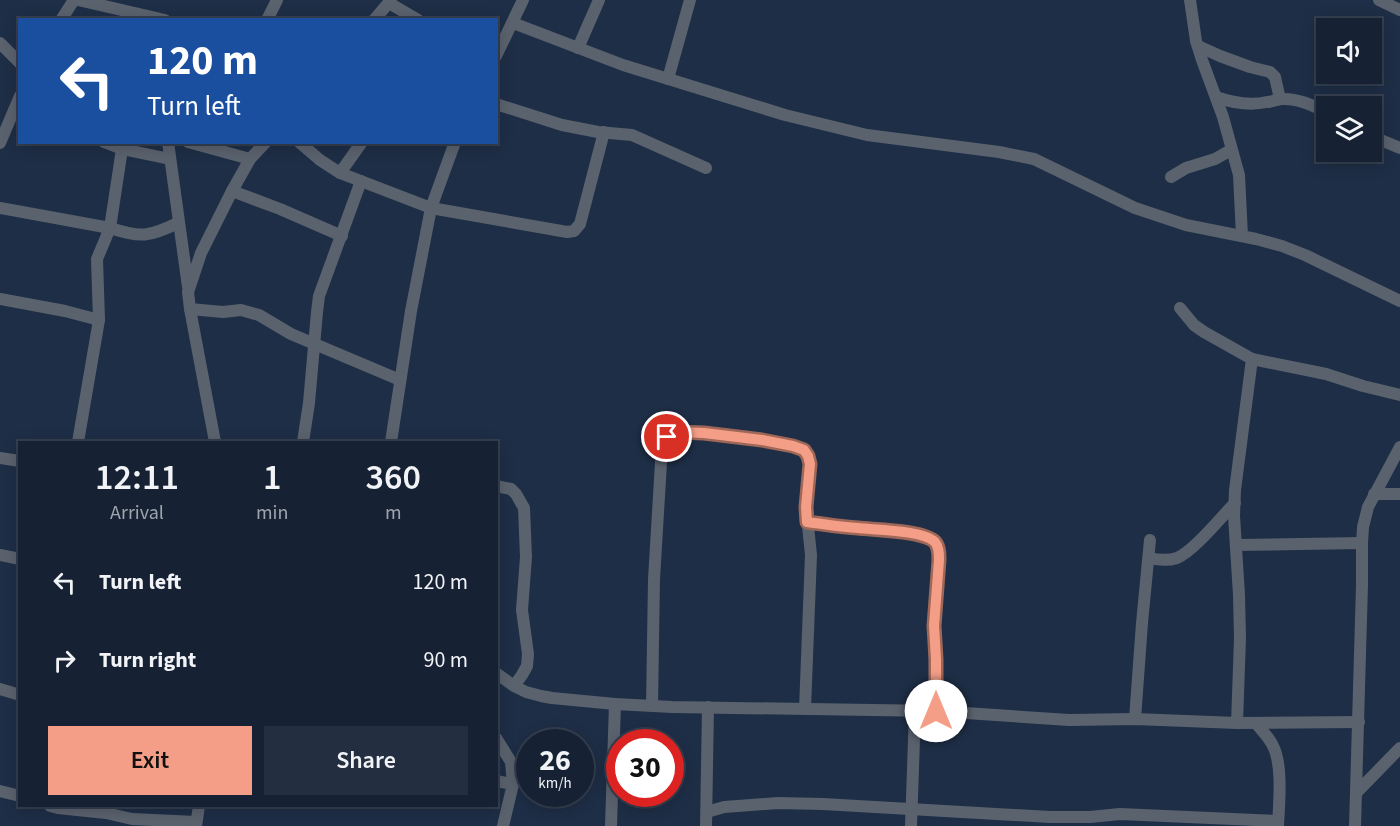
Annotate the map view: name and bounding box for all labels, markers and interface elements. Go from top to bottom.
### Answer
map controls [1316,18,1382,162]
button: sound [1316,18,1382,84]
text: 120 m [147,31,258,91]
icon: left [48,42,126,120]
text: Turn left [147,87,241,126]
button: layers [1316,96,1382,162]
pin [641,411,692,462]
icon: arrive [650,420,683,453]
text: 12:11 [95,452,179,503]
text: 1 [263,452,281,503]
text: 360 [365,452,421,503]
text: Arrival [110,499,164,527]
text: min [256,499,288,527]
text: m [385,499,401,527]
icon: left [48,566,81,599]
text: Turn left [99,566,181,598]
text: 120 m [413,566,468,598]
icon: right [48,644,81,677]
text: Turn right [99,644,196,676]
text: 90 m [423,644,468,676]
position arrow [904,679,968,743]
button: Exit [48,726,252,795]
button: Share [264,726,468,795]
speed limit sign: 30 [606,729,684,807]
text: 26 [539,739,571,782]
text: km/h [538,773,572,794]

